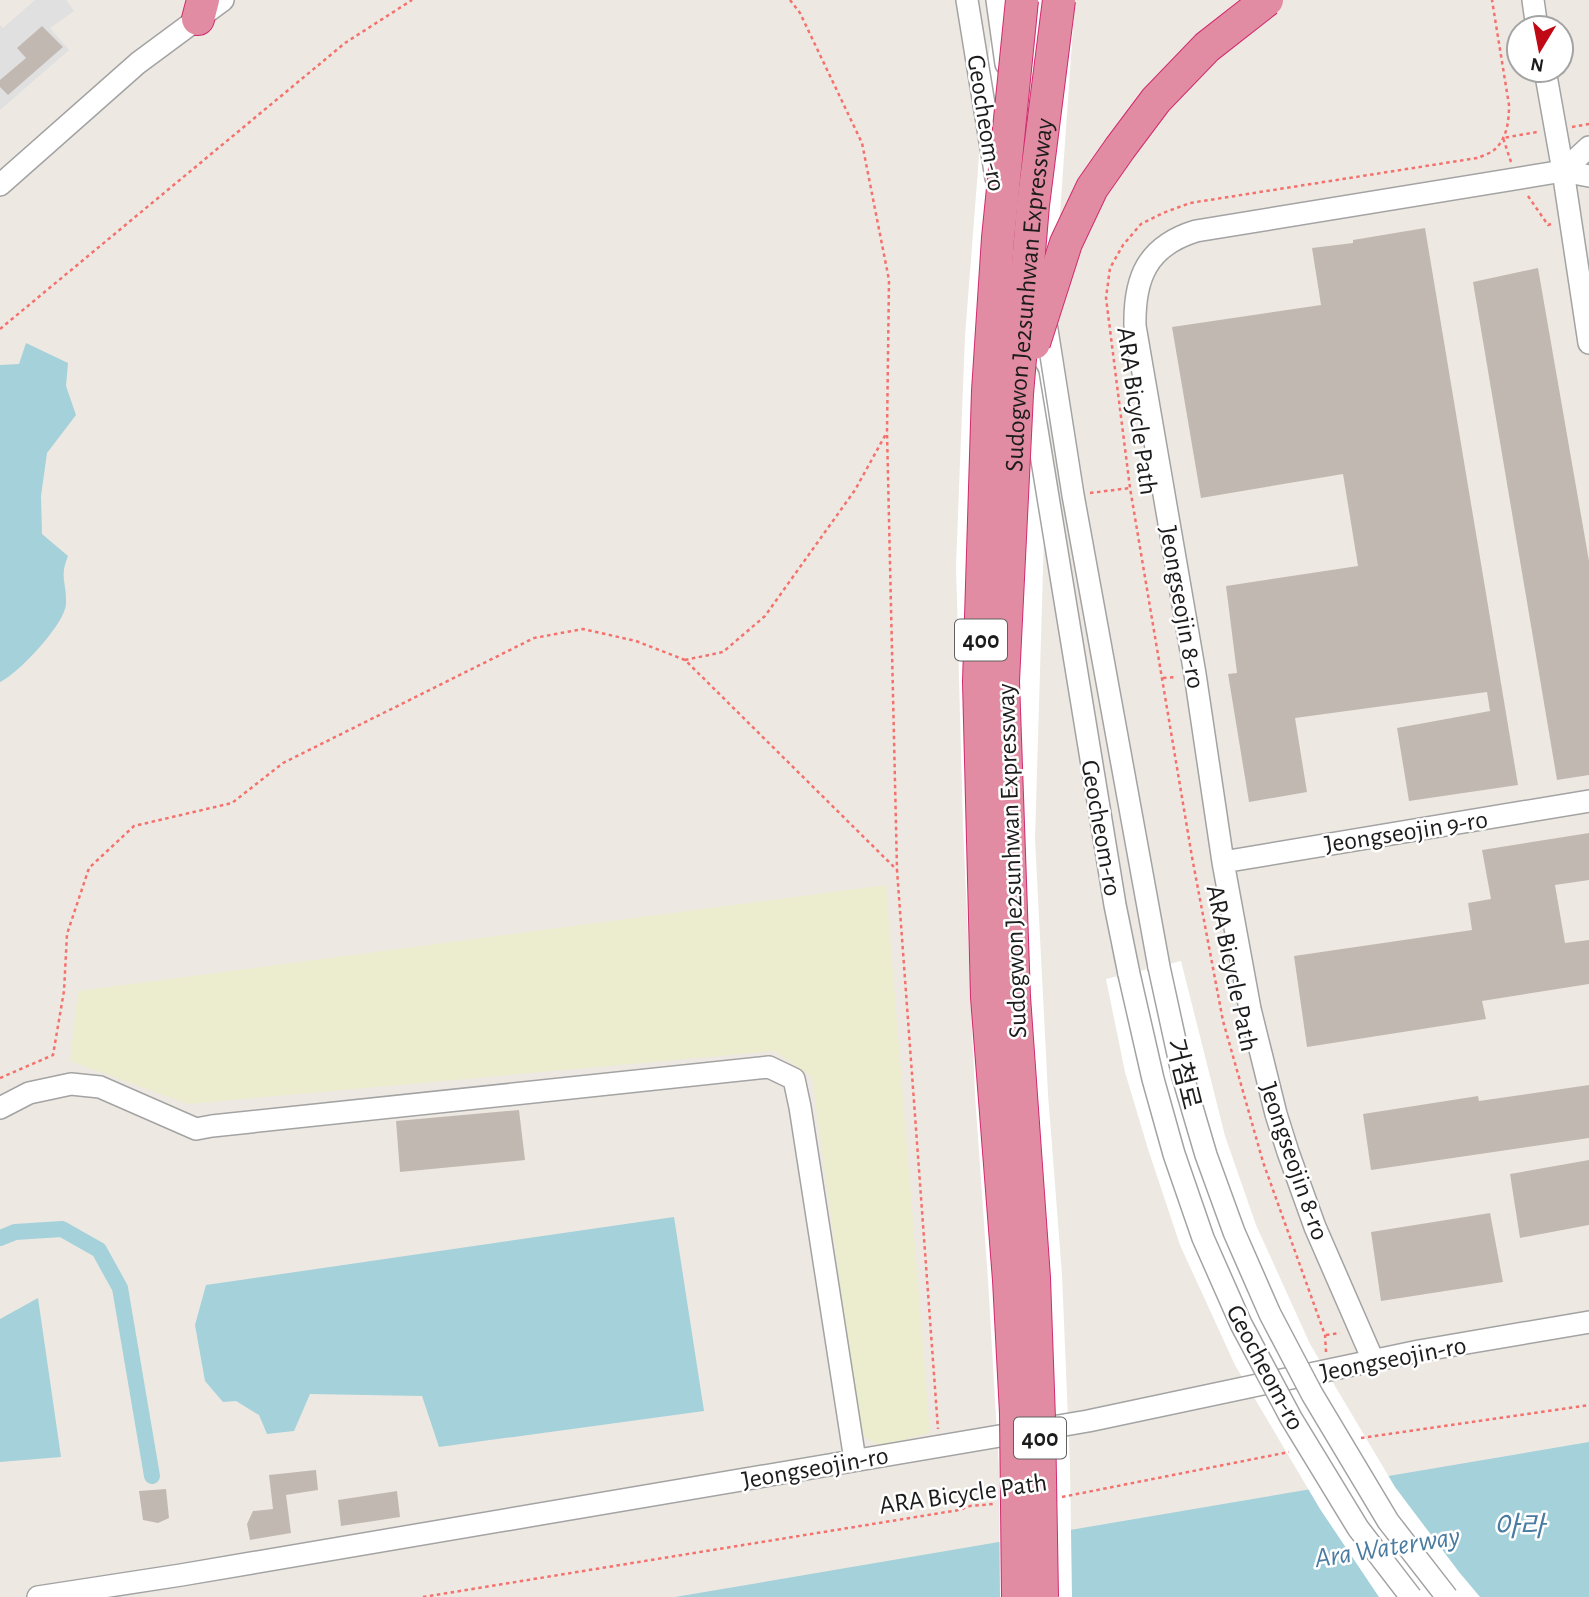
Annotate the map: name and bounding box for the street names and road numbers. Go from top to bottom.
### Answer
street label: Geocheom-ro [962,53,1010,193]
street label: Sudogwon Je2sunhwan Expressway [1001,117,1058,473]
street label: ARA Bicycle Path [1112,326,1162,497]
street label: Jeongseojin 8-ro [1155,524,1209,691]
road number: 400 [955,620,1007,660]
street label: Sudogwon Je2sunhwan Expressway [993,683,1031,1039]
street label: Geocheom-ro [1076,758,1126,898]
street label: Jeongseojin 9-ro [1323,806,1490,858]
street label: ARA Bicycle Path [1202,883,1262,1054]
street label: 거첨로 [1162,1036,1205,1112]
street label: Jeongseojin 8-ro [1255,1079,1333,1243]
street label: Geocheom-ro [1221,1301,1309,1434]
street label: Jeongseojin-ro [1318,1332,1468,1386]
road number: 400 [1014,1418,1066,1458]
street label: Jeongseojin-ro [740,1442,890,1494]
street label: ARA Bicycle Path [878,1469,1049,1519]

